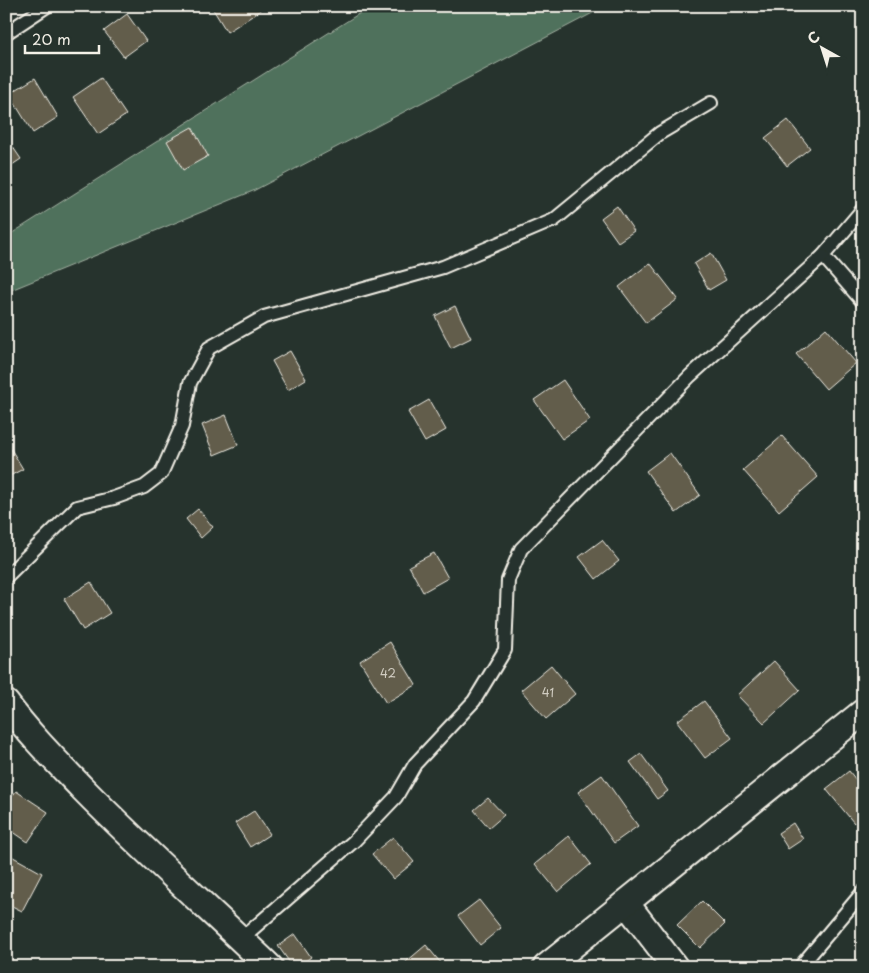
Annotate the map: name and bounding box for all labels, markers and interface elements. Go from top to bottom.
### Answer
scale bar [25,22,99,54]
north arrow [796,22,846,72]
text: С [803,26,824,49]
text: 20 m [32,27,71,50]
house number: 42 [380,664,396,682]
house number: 41 [542,683,554,701]

